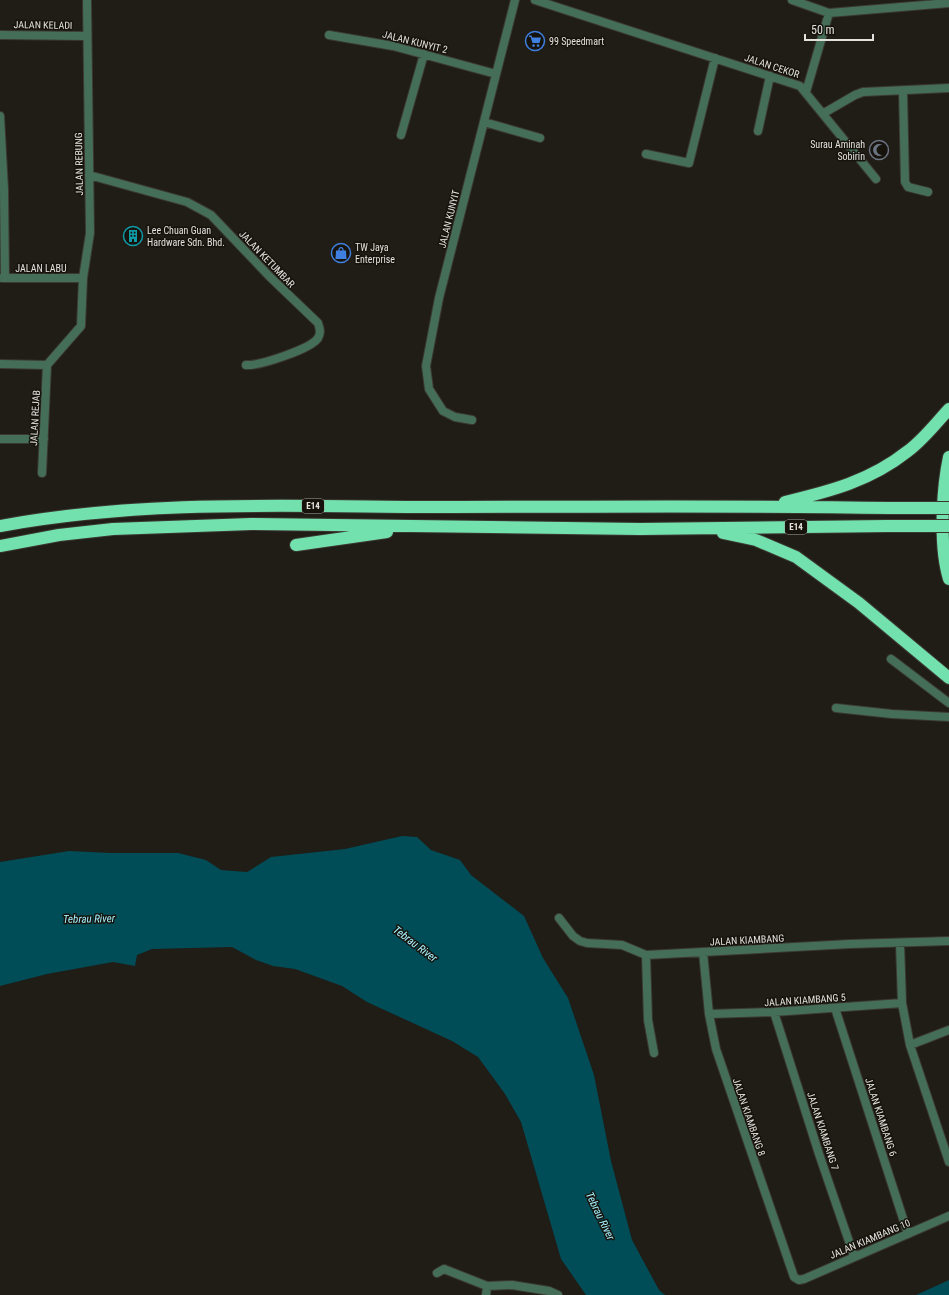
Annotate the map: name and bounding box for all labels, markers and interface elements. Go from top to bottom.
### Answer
scale bar [805,16,873,42]
street label: JALAN KELADI [13,19,73,31]
text: 50 m [811,23,835,37]
street label: JALAN KUNYIT 2 [381,29,449,55]
supermarket icon: 99 Speedmart [524,30,546,52]
place label: 99 Speedmart [549,36,604,47]
street label: JALAN CEKOR [743,52,801,80]
street label: JALAN REBUNG [73,132,85,196]
place label: Surau Aminah Sobirin [810,139,865,162]
mosque icon: Surau Aminah Sobirin [868,139,890,161]
street label: JALAN KUNYIT [436,189,462,249]
building icon: Lee Chuan Guan Hardware Sdn. Bhd. [122,225,144,247]
place label: Lee Chuan Guan Hardware Sdn. Bhd. [147,225,225,248]
street label: JALAN KETUMBAR [237,228,297,290]
shop icon: TW Jaya Enterprise [330,242,352,264]
place label: TW Jaya Enterprise [355,242,395,265]
street label: JALAN LABU [15,263,67,274]
street label: JALAN REJAB [28,390,42,446]
road number: E14 [302,499,324,513]
road number: E14 [785,520,807,534]
water label: Tebrau River [63,912,116,926]
water label: Tebrau River [390,923,440,965]
street label: JALAN KIAMBANG [710,933,784,947]
street label: JALAN KIAMBANG 5 [764,992,846,1008]
street label: JALAN KIAMBANG 8 [731,1077,767,1157]
street label: JALAN KIAMBANG 6 [863,1077,899,1158]
street label: JALAN KIAMBANG 7 [805,1091,841,1172]
water label: Tebrau River [583,1190,618,1243]
street label: JALAN KIAMBANG 10 [828,1217,912,1261]

